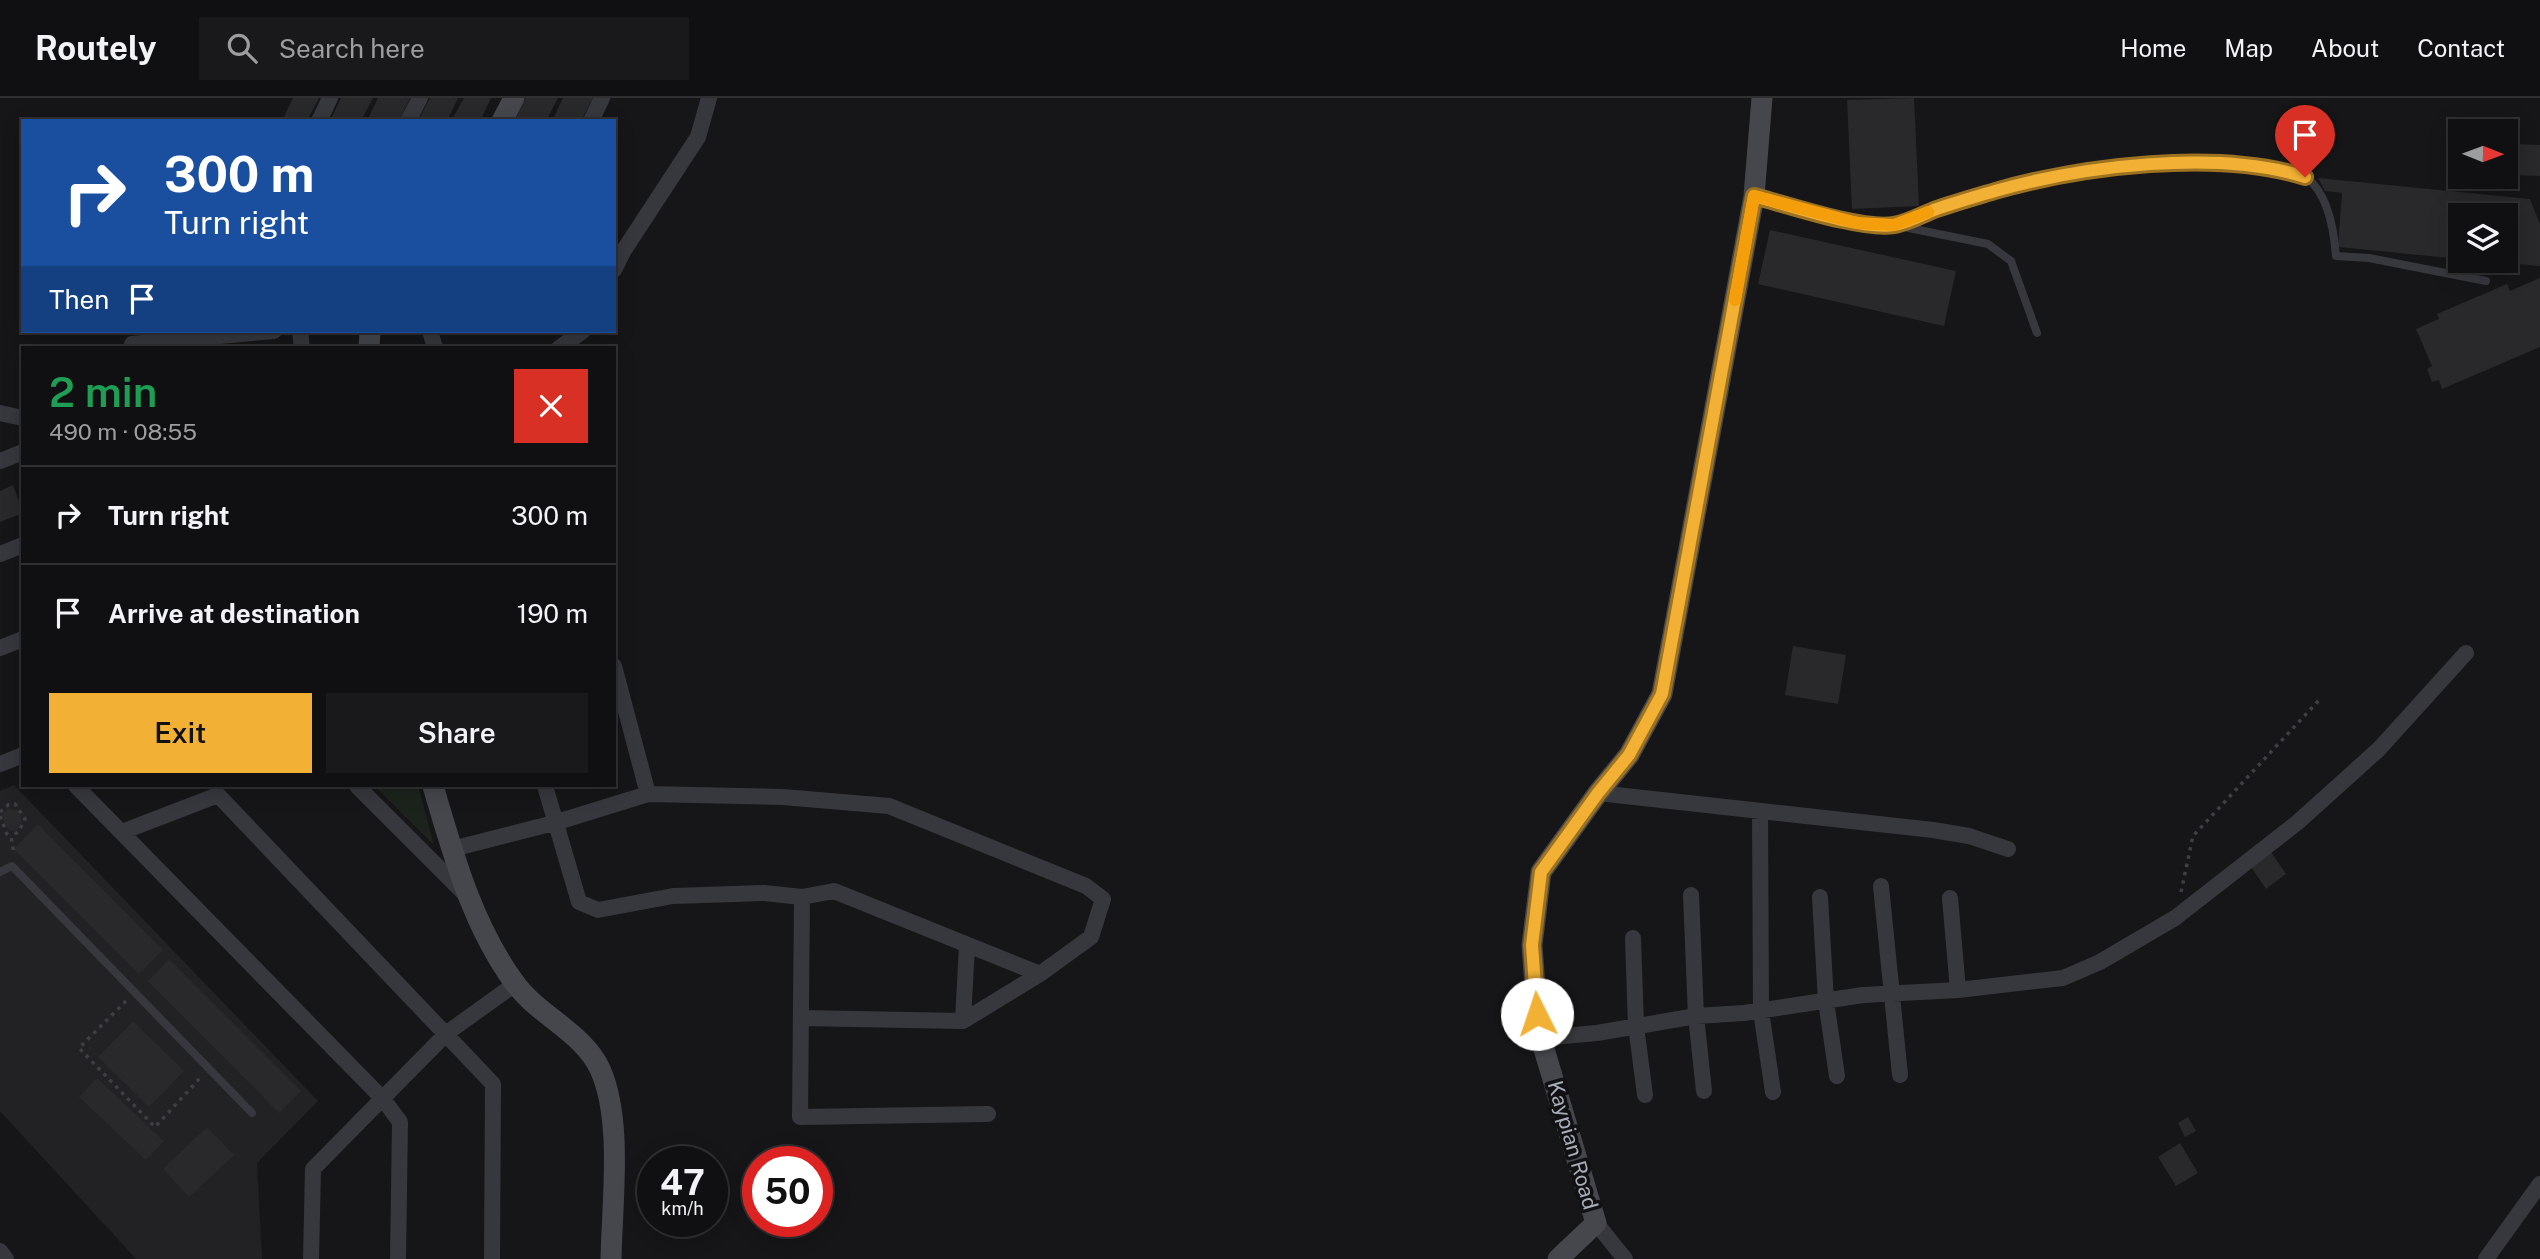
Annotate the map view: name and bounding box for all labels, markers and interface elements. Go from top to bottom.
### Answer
search box [199,17,689,80]
text: Routely [35,29,157,67]
icon: search [223,29,261,67]
text: Search here [279,33,425,64]
text: Home [2120,34,2186,62]
text: Map [2224,34,2273,62]
text: About [2311,34,2379,62]
text: Contact [2417,34,2505,62]
pin [2275,105,2335,177]
icon: arrive [2286,116,2324,154]
north arrow [2448,119,2518,189]
map controls [2448,119,2518,273]
text: 300 m [164,145,314,203]
icon: right [49,147,140,238]
button: layers [2448,203,2518,273]
text: Turn right [164,204,309,241]
icon: arrive [123,280,161,318]
text: Then [49,284,109,315]
text: 2 min [49,367,157,416]
button: close [514,369,588,443]
text: 490 m · 08:55 [49,418,197,445]
icon: right [49,496,87,534]
text: Turn right [108,500,230,531]
text: 300 m [511,500,588,531]
icon: arrive [49,594,87,632]
text: Arrive at destination [108,598,360,629]
text: 190 m [517,598,588,629]
button: Exit [49,693,312,773]
button: Share [326,693,588,773]
position arrow [1500,977,1574,1051]
street label: Kaypian Road [1543,1078,1603,1212]
speed limit sign: 50 [742,1146,833,1237]
text: 47 [660,1162,705,1203]
text: km/h [661,1198,704,1219]

